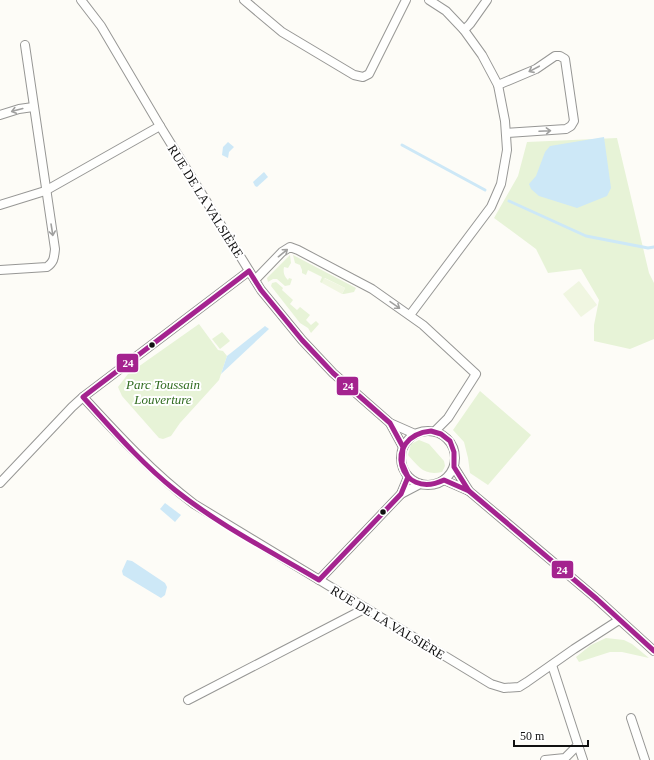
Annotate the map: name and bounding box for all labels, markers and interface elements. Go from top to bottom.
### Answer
one-way arrow [529,66,541,73]
one-way arrow [10,107,23,114]
one-way arrow [538,127,551,134]
street label: RUE DE LA VALSIÈRE [165,142,247,261]
one-way arrow [48,223,56,236]
one-way arrow [277,248,288,257]
one-way arrow [390,301,401,309]
unlabelled marker [147,340,157,350]
line badge: 24 [116,353,139,373]
text: 24 [123,357,134,369]
line badge: 24 [336,376,359,396]
park label: Parc Toussain Louverture [125,377,200,407]
text: 24 [343,380,354,392]
unlabelled marker [378,507,388,517]
line badge: 24 [551,560,574,579]
text: 24 [557,564,568,576]
street label: RUE DE LA VALSIÈRE [328,582,448,663]
scale bar [514,722,588,748]
text: 50 m [520,729,545,743]

